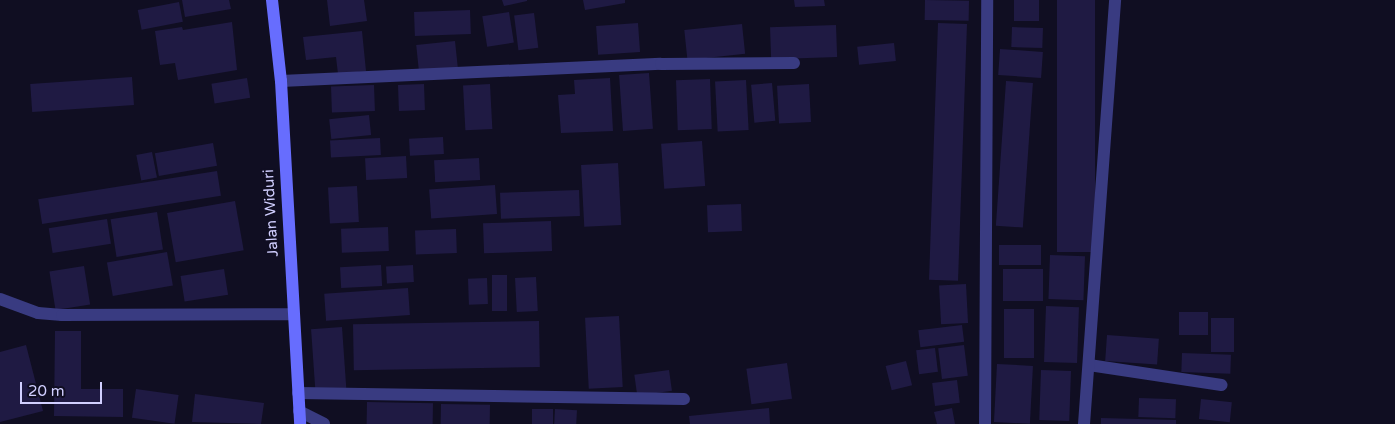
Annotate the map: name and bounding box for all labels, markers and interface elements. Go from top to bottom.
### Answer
street label: Jalan Widuri [260,169,282,257]
scale bar [22,372,105,404]
text: 20 m [28,382,65,400]

